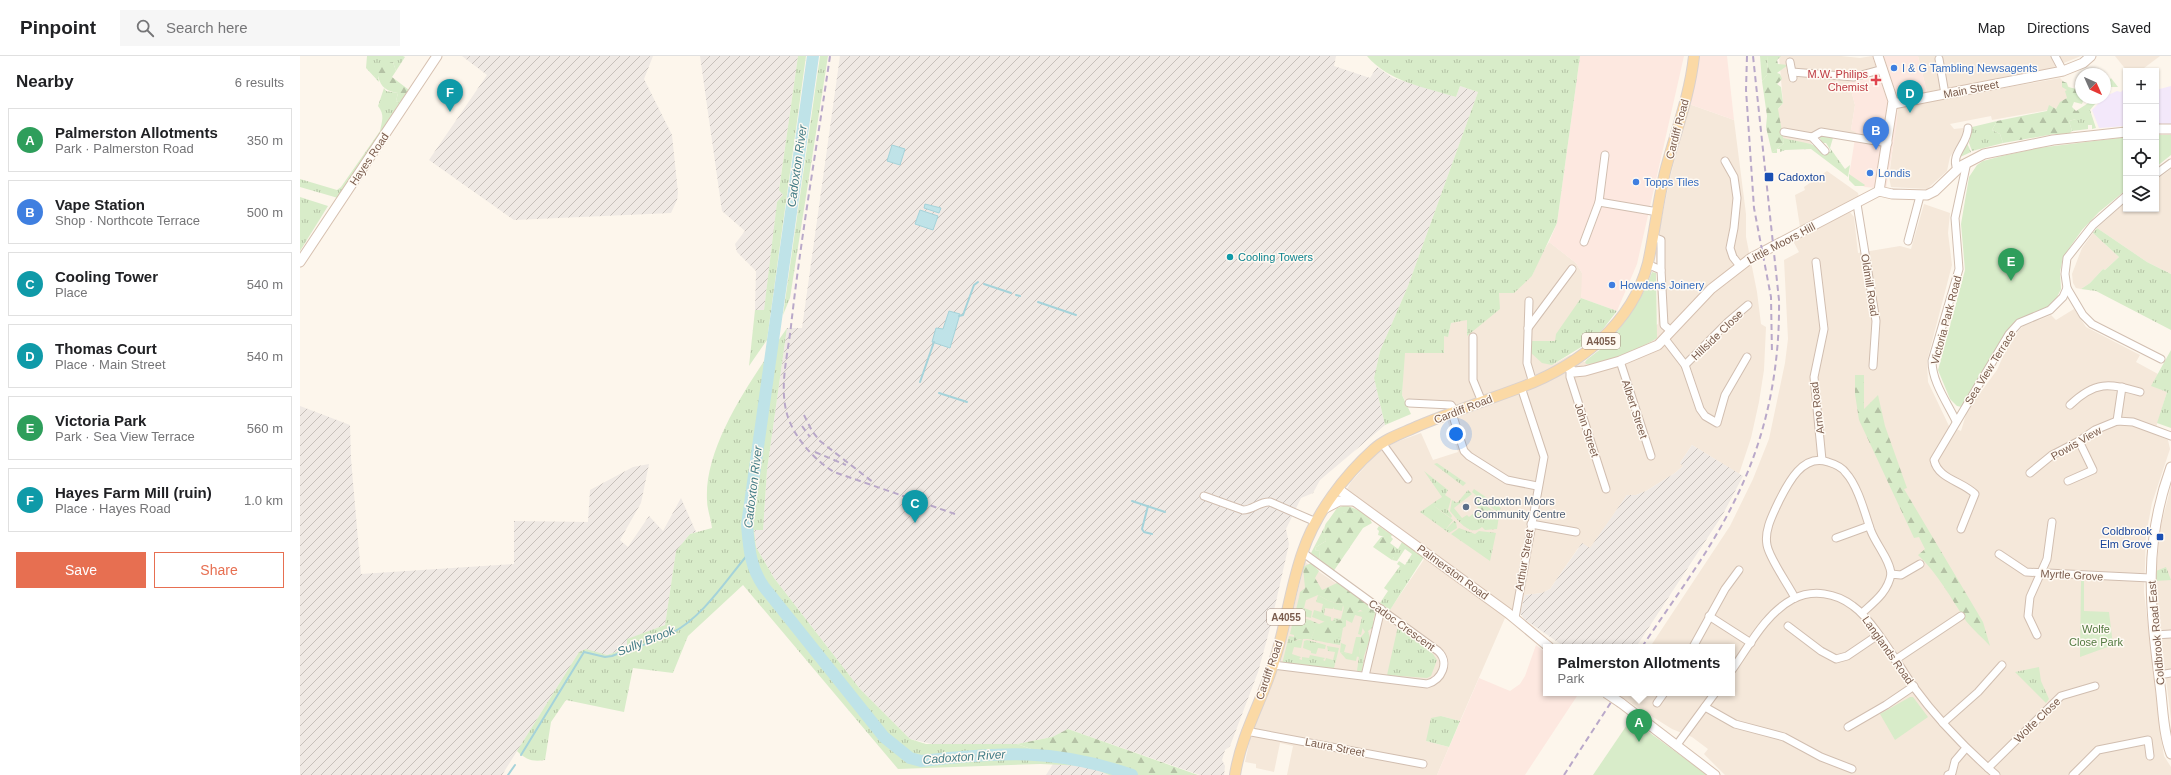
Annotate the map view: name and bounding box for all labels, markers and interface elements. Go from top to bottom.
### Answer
search box [120,10,400,46]
text: Pinpoint [20,17,96,38]
icon: search [134,17,156,39]
text: Search here [166,19,248,36]
text: Map [1978,20,2005,36]
text: Directions [2027,20,2089,36]
text: Saved [2111,20,2151,36]
place label: I & G Tambling Newsagents [1902,62,2038,74]
marker: I & G Tambling Newsagents [1889,63,1899,73]
place label: M.W. Philips Chemist [1807,68,1868,93]
north arrow [2075,68,2111,104]
map controls [2123,68,2159,212]
button: + [2123,68,2159,104]
text: Nearby [16,72,74,91]
text: 6 results [235,75,284,90]
marker: M.W. Philips Chemist [1871,75,1881,85]
street label: Main Street [1942,78,2000,100]
pin: F [437,79,463,112]
pin: D [1897,80,1923,113]
street label: Cardiff Road [1663,98,1691,160]
button: − [2123,104,2159,140]
pin: B [1863,117,1889,150]
water label: Cadoxton River [784,123,810,208]
text: Palmerston Allotments [55,124,218,141]
street label: Hayes Road [347,131,391,187]
text: A [25,133,35,148]
text: 350 m [247,133,283,148]
button: locate [2123,140,2159,176]
text: Park · Palmerston Road [55,141,194,156]
place label: Londis [1878,167,1911,179]
marker: Londis [1865,168,1875,178]
marker: Cadoxton [1763,171,1775,183]
place label: Cadoxton [1778,171,1825,183]
place label: Topps Tiles [1644,176,1700,188]
button: layers [2123,176,2159,212]
marker: Topps Tiles [1631,177,1641,187]
text: Vape Station [55,196,145,213]
text: B [25,205,35,220]
text: 500 m [247,205,283,220]
text: Shop · Northcote Terrace [55,213,200,228]
street label: Little Moors Hill [1745,220,1817,266]
pin: E [1998,248,2024,281]
place label: Cooling Towers [1238,251,1314,263]
marker: Cooling Towers [1225,252,1235,262]
street label: Oldmill Road [1859,253,1881,317]
text: Cooling Tower [55,268,158,285]
street label: Victoria Park Road [1928,274,1964,366]
text: C [25,277,35,292]
text: 540 m [247,277,283,292]
place label: Howdens Joinery [1620,279,1705,291]
marker: Howdens Joinery [1607,280,1617,290]
text: Place [55,285,88,300]
street label: Hillside Close [1689,308,1745,362]
street label: Sea View Terrace [1962,327,2018,407]
road number: A4055 [1582,333,1620,349]
text: Thomas Court [55,340,157,357]
text: D [25,349,35,364]
text: 540 m [247,349,283,364]
text: Place · Main Street [55,357,166,372]
street label: Albert Street [1620,378,1650,440]
street label: Arno Road [1808,381,1826,435]
street label: Cardiff Road [1432,392,1494,426]
street label: John Street [1573,401,1601,459]
text: Victoria Park [55,412,146,429]
text: E [26,421,34,436]
text: 560 m [247,421,283,436]
your location [1446,424,1466,444]
street label: Powis View [2049,424,2103,462]
text: Park · Sea View Terrace [55,429,195,444]
water label: Cadoxton River [741,444,765,529]
text: Hayes Farm Mill (ruin) [55,484,212,501]
pin: C [902,490,928,523]
text: F [26,493,34,508]
text: 1.0 km [244,493,283,508]
place label: Cadoxton Moors Community Centre [1474,495,1566,520]
text: Place · Hayes Road [55,501,171,516]
marker: Cadoxton Moors Community Centre [1461,502,1471,512]
place label: Coldbrook Elm Grove [2100,525,2152,550]
street label: Arthur Street [1513,528,1535,592]
marker: Coldbrook Elm Grove [2155,532,2165,542]
street label: Palmerston Road [1415,542,1491,602]
button: Save [16,552,146,588]
button: Share [154,552,284,588]
street label: Myrtle Grove [2040,567,2104,583]
street label: Coldbrook Road East [2145,580,2167,686]
street label: Cadoc Crescent [1367,597,1437,653]
road number: A4055 [1267,609,1305,625]
street label: Langlands Road [1860,614,1916,686]
water label: Sully Brook [615,623,678,659]
park label: Wolfe Close Park [2069,623,2123,648]
street label: Cardiff Road [1253,639,1285,701]
popup [1543,644,1735,696]
text: Palmerston Allotments [1558,654,1720,671]
text: Park [1558,671,1584,686]
street label: Wolfe Close [2012,695,2062,745]
pin: A [1626,709,1652,742]
street label: Laura Street [1304,735,1366,759]
water label: Cadoxton River [922,747,1007,767]

